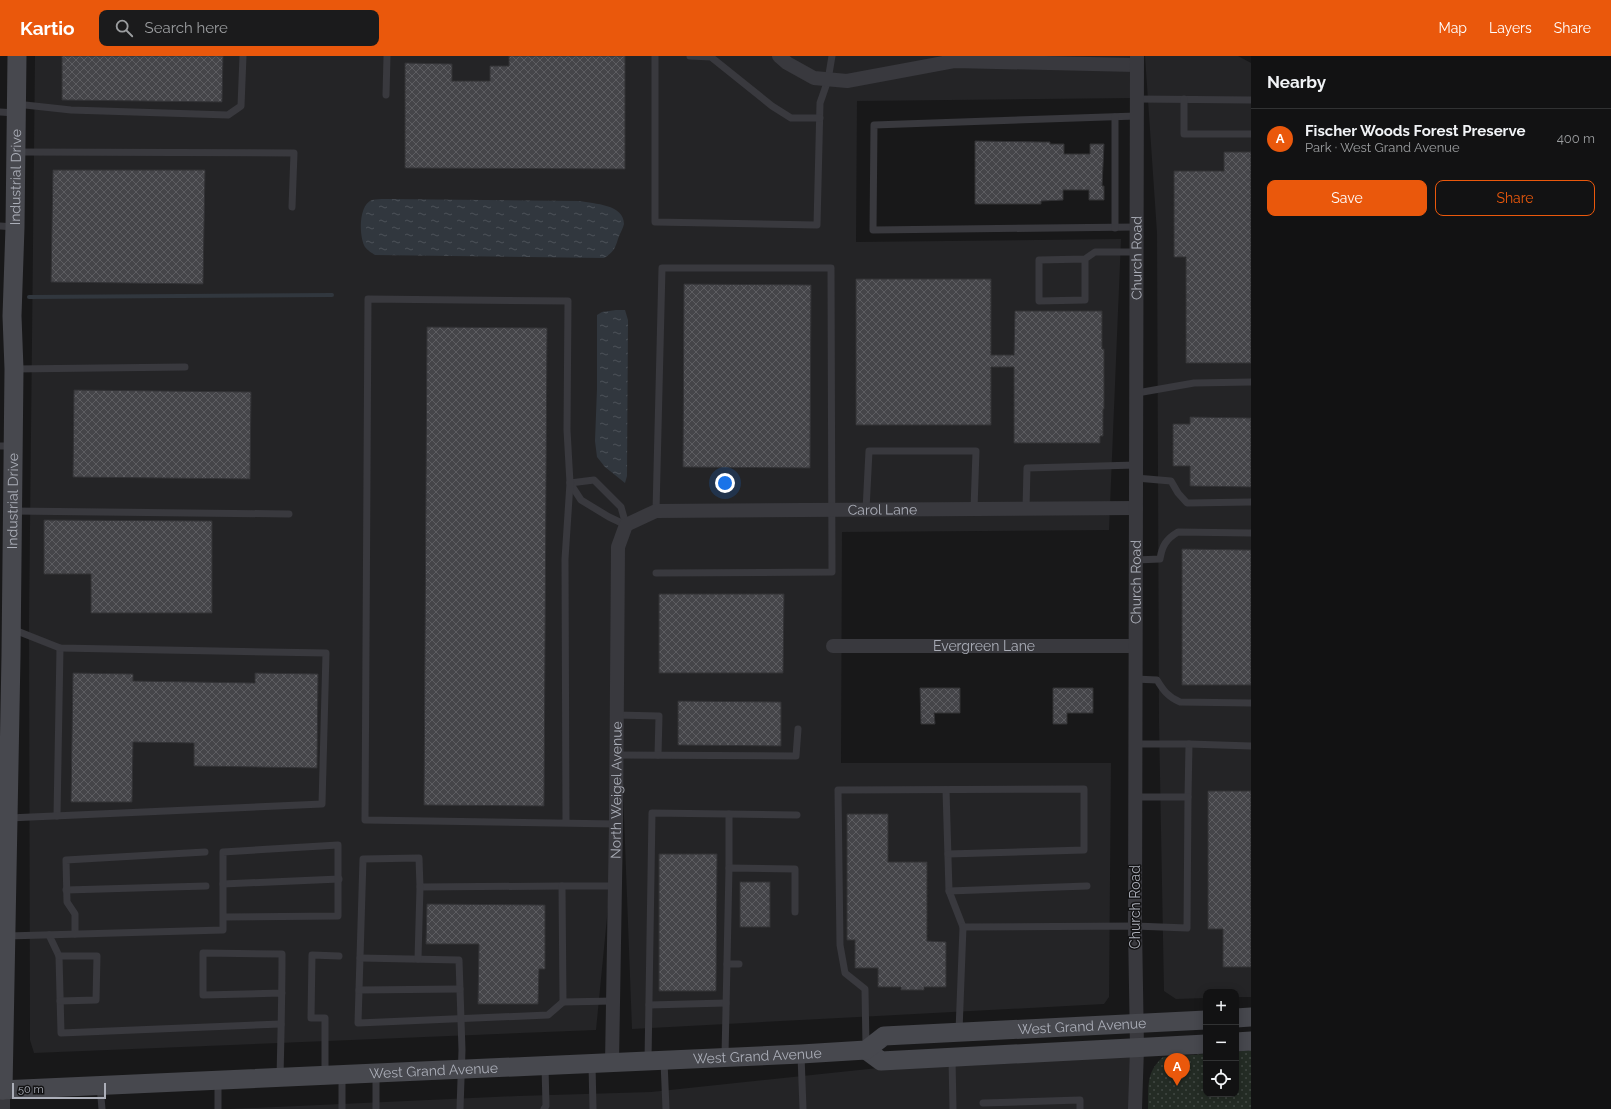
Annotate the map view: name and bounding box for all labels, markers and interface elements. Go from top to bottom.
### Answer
search box [99,10,379,46]
text: Kartio [20,17,75,39]
icon: search [113,17,135,39]
text: Search here [145,19,228,37]
text: Map [1439,20,1467,36]
text: Layers [1489,20,1532,36]
text: Share [1554,20,1591,36]
text: Nearby [1267,72,1326,92]
text: Fischer Woods Forest Preserve [1305,122,1525,140]
street label: Industrial Drive [7,129,24,225]
text: A [1276,131,1284,146]
text: 400 m [1557,131,1595,146]
text: Park · West Grand Avenue [1305,140,1460,155]
button: Save [1267,180,1427,216]
button: Share [1435,180,1595,216]
street label: Church Road [1128,216,1145,300]
street label: Industrial Drive [4,453,21,549]
your location [715,473,735,493]
street label: Carol Lane [848,501,917,518]
street label: Church Road [1128,540,1144,624]
street label: Evergreen Lane [933,638,1035,654]
street label: North Weigel Avenue [607,721,625,859]
street label: Church Road [1127,865,1143,949]
map controls [1203,989,1239,1097]
button: + [1203,989,1239,1025]
street label: West Grand Avenue [1017,1015,1147,1037]
button: − [1203,1025,1239,1061]
street label: West Grand Avenue [693,1045,822,1067]
pin: A [1164,1053,1190,1086]
street label: West Grand Avenue [369,1060,498,1081]
button: locate [1203,1061,1239,1097]
scale bar [12,1081,106,1100]
text: 50 m [18,1083,44,1096]

